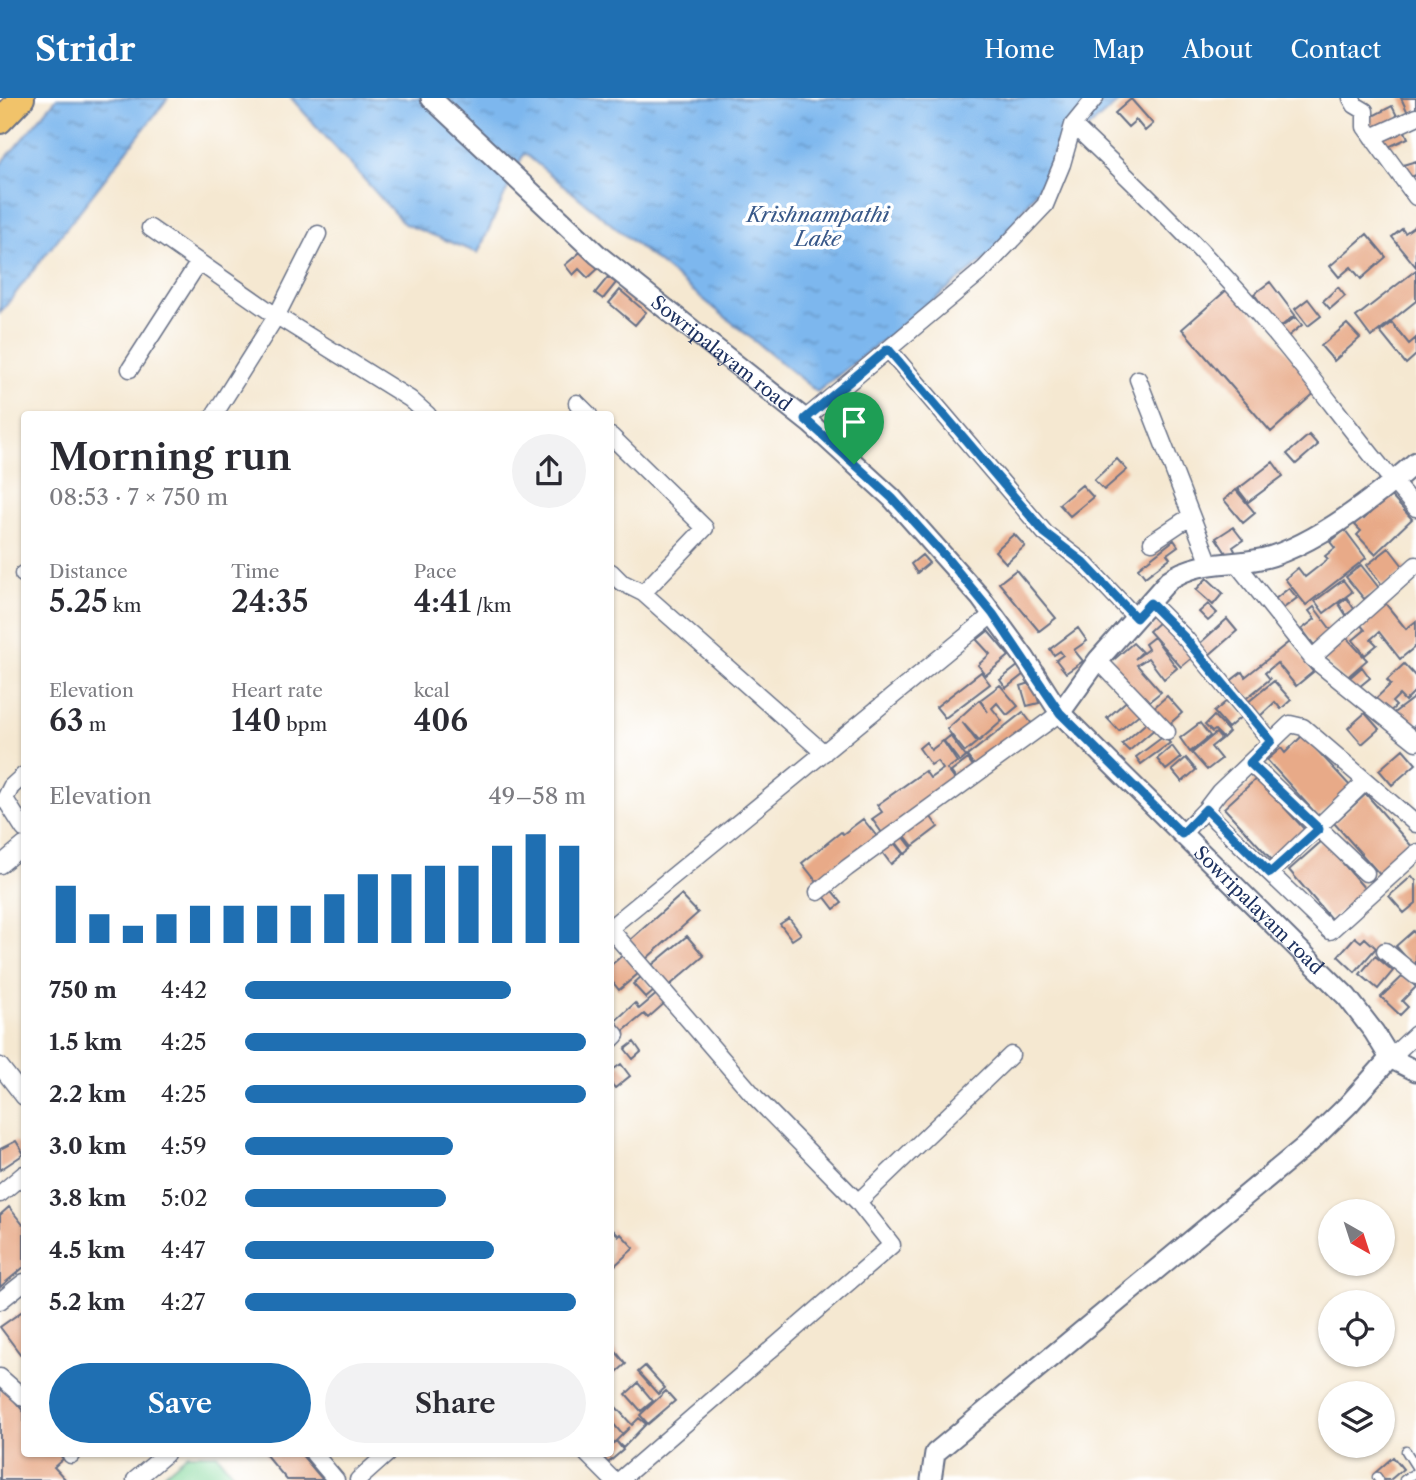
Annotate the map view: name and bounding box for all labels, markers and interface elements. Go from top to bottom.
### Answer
text: Stridr [35,29,135,70]
text: Home [984,35,1055,64]
text: Map [1093,35,1144,64]
text: About [1182,35,1253,64]
text: Contact [1291,35,1381,64]
water label: Krishnampathi Lake [745,202,891,251]
street label: Sowripalayam road [647,290,797,416]
pin [824,392,884,464]
icon: arrive [835,403,873,441]
text: Morning run [49,433,292,480]
button: share [512,434,586,508]
text: 08:53 · 7 × 750 m [49,483,228,511]
text: Distance [49,560,128,583]
text: Time [231,560,279,583]
text: Pace [414,560,457,583]
text: 5.25 [49,583,108,620]
text: 24:35 [231,583,309,620]
text: 4:41 [414,583,471,620]
text: km [108,594,141,617]
text: /km [471,594,511,617]
text: Elevation [49,679,134,702]
text: Heart rate [231,679,323,702]
text: kcal [414,679,450,702]
text: 63 [49,702,84,739]
text: 140 [231,702,281,739]
text: 406 [414,702,468,739]
text: m [84,713,106,736]
text: bpm [281,713,327,736]
text: Elevation [49,782,152,810]
text: 49–58 m [488,782,586,810]
street label: Sowripalayam road [1189,841,1329,979]
text: 750 m [49,976,117,1004]
text: 4:42 [161,976,207,1004]
text: 1.5 km [49,1028,122,1056]
text: 4:25 [161,1028,206,1056]
text: 2.2 km [49,1080,126,1108]
text: 4:25 [161,1080,206,1108]
text: 3.0 km [49,1132,127,1160]
text: 4:59 [161,1132,207,1160]
text: 3.8 km [49,1184,126,1212]
text: 5:02 [161,1184,208,1212]
north arrow [1318,1199,1395,1276]
map controls [1318,1199,1395,1458]
text: 4.5 km [49,1236,126,1264]
text: 4:47 [161,1236,205,1264]
text: 5.2 km [49,1288,125,1316]
text: 4:27 [161,1288,205,1316]
button: locate [1318,1290,1395,1367]
button: Save [49,1363,311,1443]
button: Share [325,1363,586,1443]
button: layers [1318,1381,1395,1458]

